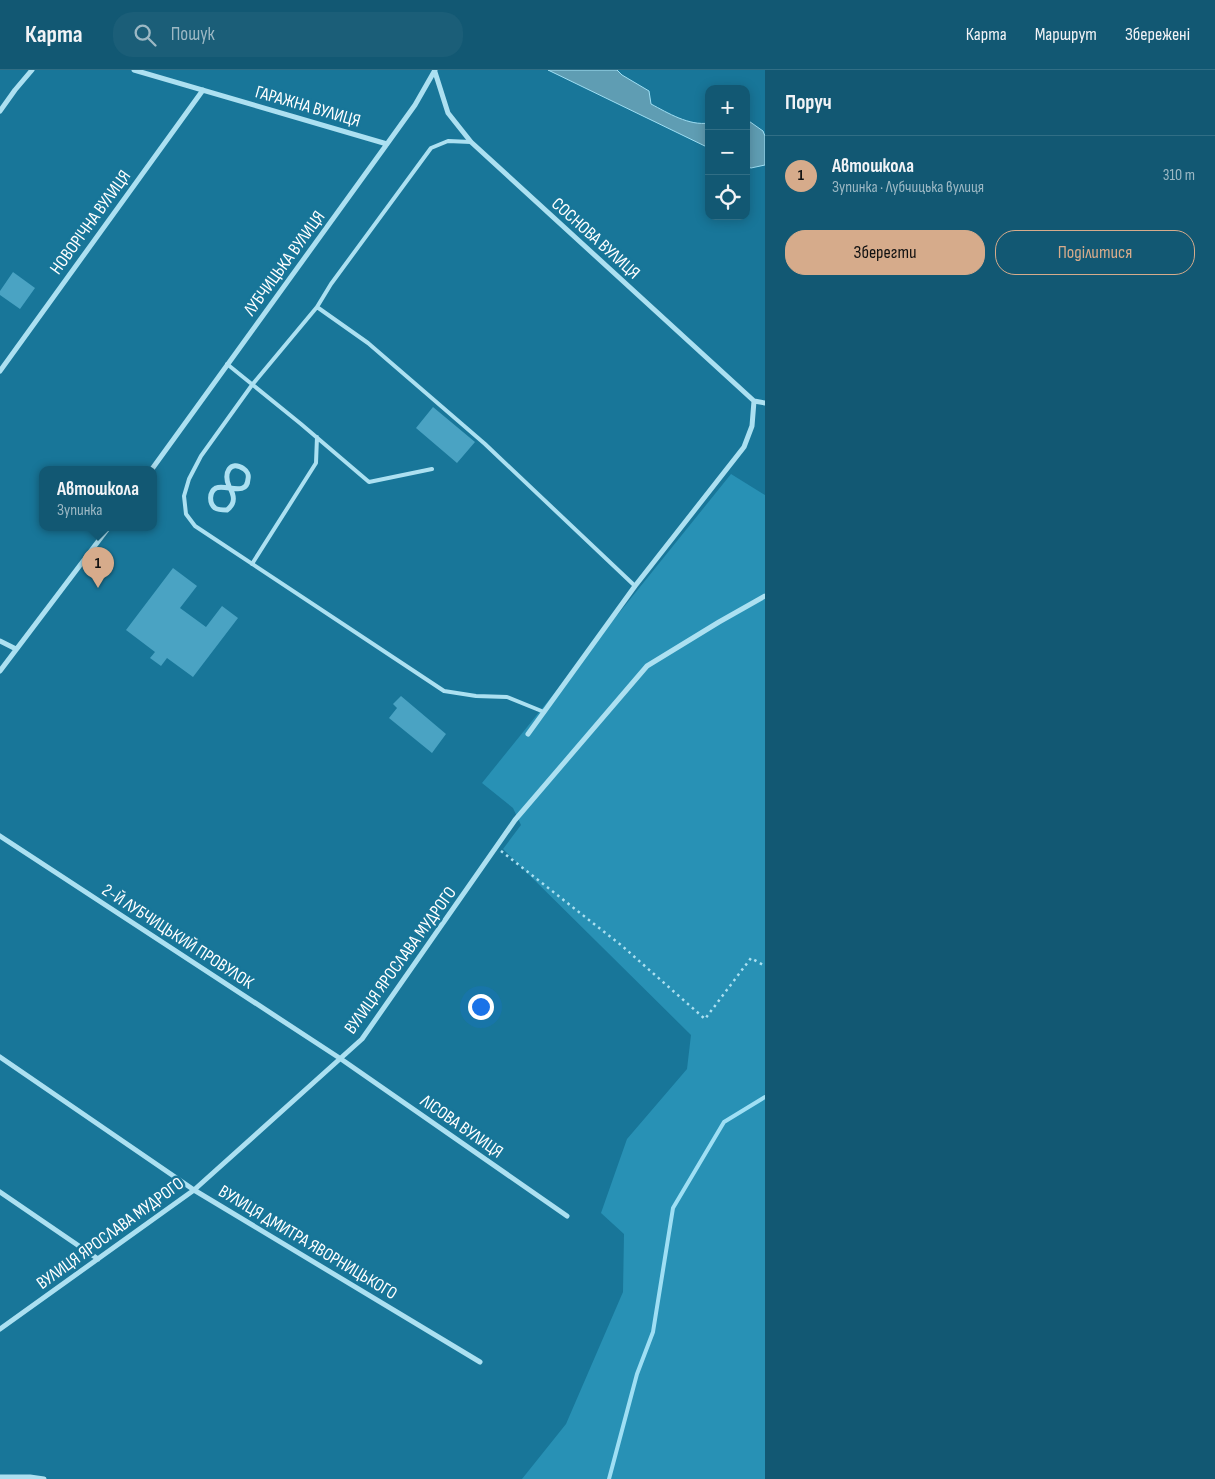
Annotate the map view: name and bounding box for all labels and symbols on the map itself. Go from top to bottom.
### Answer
street label: ГАРАЖНА ВУЛИЦЯ [253,81,363,132]
street label: НОВОРІЧНА ВУЛИЦЯ [46,166,135,278]
street label: СОСНОВА ВУЛИЦЯ [547,193,644,283]
street label: ЛУБЧИЦЬКА ВУЛИЦЯ [239,207,329,321]
pin: 1 [82,547,114,588]
street label: 2-Й ЛУБЧИЦЬКИЙ ПРОВУЛОК [98,880,258,994]
street label: ВУЛИЦЯ ЯРОСЛАВА МУДРОГО [340,883,461,1038]
your location [468,994,494,1020]
street label: ЛІСОВА ВУЛИЦЯ [416,1090,507,1163]
street label: ВУЛИЦЯ ЯРОСЛАВА МУДРОГО [33,1173,188,1294]
street label: ВУЛИЦЯ ДМИТРА ЯВОРНИЦЬКОГО [215,1181,401,1304]

